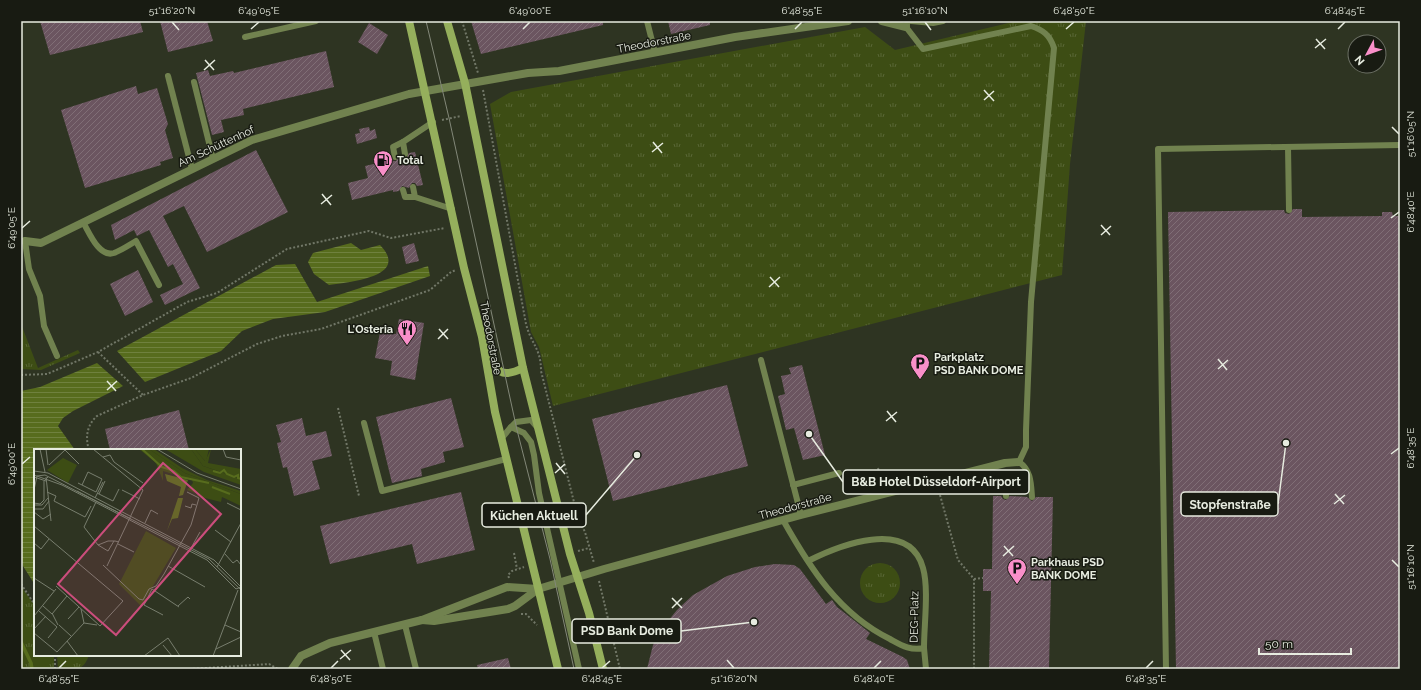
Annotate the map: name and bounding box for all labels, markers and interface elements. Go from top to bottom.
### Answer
text: 51°16'20"N [149,5,195,16]
text: 6°49'05"E [238,5,280,16]
text: 6°49'00"E [509,5,551,16]
text: 6°48'55"E [782,5,822,16]
text: 51°16'10"N [902,5,948,16]
text: 6°48'50"E [1053,5,1095,16]
text: 6°48'45"E [1325,5,1365,16]
street label: Theodorstraße [616,29,693,56]
north arrow [1347,34,1387,74]
text: N [1352,53,1367,68]
text: 51°16'05"N [1405,111,1416,157]
street label: Am Schüttenhof [176,123,257,170]
fuel station icon: Total [372,149,394,177]
place label: Total [397,154,424,167]
text: 6°48'40"E [1405,192,1416,232]
text: 6°49'05"E [6,207,17,249]
street label: Theodorstraße [477,300,504,377]
restaurant icon: L'Osteria [396,318,418,346]
place label: L'Osteria [347,323,393,336]
place label: Parkplatz PSD BANK DOME [934,351,1024,377]
parking icon: Parkplatz PSD BANK DOME [909,352,931,380]
text: 6°48'35"E [1405,428,1416,468]
text: 6°49'00"E [6,443,17,485]
inset map [34,449,241,656]
callout: B&B Hotel Düsseldorf-Airport [843,470,1029,494]
text: B&B Hotel Düsseldorf-Airport [851,475,1021,489]
street label: Theodorstraße [757,490,833,522]
callout: Stopfenstraße [1181,492,1278,516]
text: Stopfenstraße [1189,498,1271,512]
callout: Küchen Aktuell [482,503,586,527]
text: Küchen Aktuell [490,509,578,523]
text: 51°16'10"N [1405,544,1416,590]
place label: Parkhaus PSD BANK DOME [1031,556,1104,582]
parking icon: Parkhaus PSD BANK DOME [1006,557,1028,585]
street label: DEG-Platz [908,590,921,643]
callout: PSD Bank Dome [572,619,681,643]
text: PSD Bank Dome [581,624,673,638]
scale bar [1259,630,1351,656]
text: 50 m [1265,637,1293,651]
text: 6°48'55"E [39,673,79,684]
text: 6°48'50"E [310,673,352,684]
text: 6°48'45"E [582,673,622,684]
text: 51°16'20"N [711,673,757,684]
text: 6°48'40"E [854,673,894,684]
text: 6°48'35"E [1126,673,1166,684]

